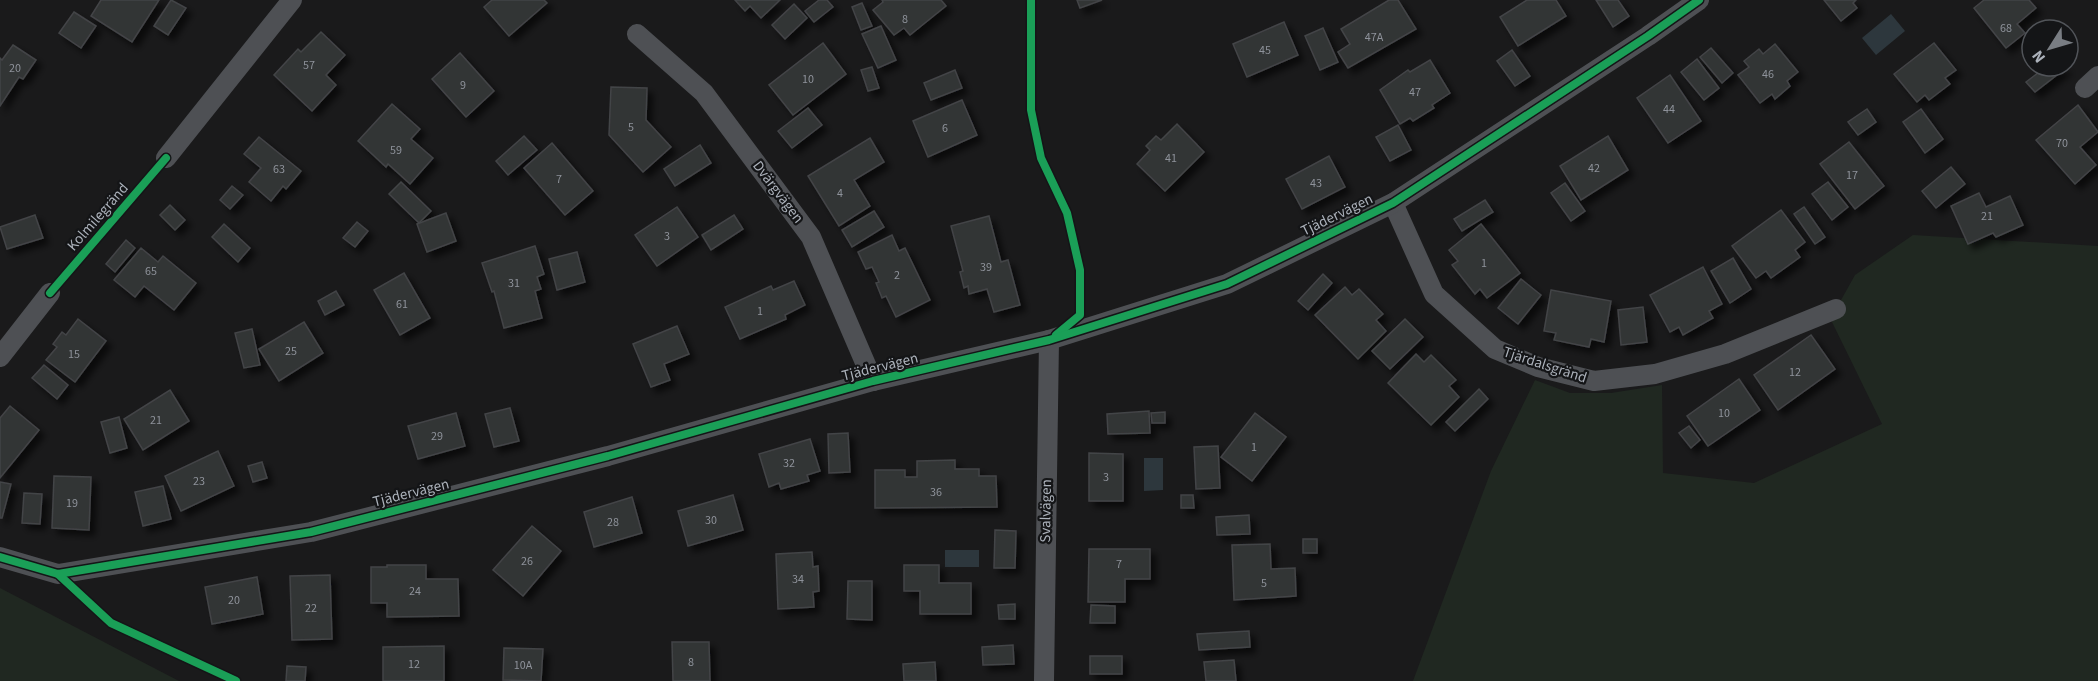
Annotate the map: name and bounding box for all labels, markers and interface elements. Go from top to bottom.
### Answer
house number: 8 [902,11,908,28]
north arrow [2020,18,2080,78]
house number: 68 [2000,20,2012,37]
house number: 47A [1365,29,1384,46]
house number: 45 [1259,42,1271,59]
text: N [2027,46,2051,67]
house number: 57 [303,57,315,74]
house number: 20 [9,60,21,77]
house number: 46 [1762,66,1774,83]
house number: 10 [802,71,814,88]
house number: 9 [460,77,466,94]
house number: 47 [1409,84,1421,101]
house number: 44 [1663,101,1675,118]
house number: 5 [628,119,634,136]
house number: 6 [942,120,948,137]
house number: 70 [2056,135,2068,152]
house number: 59 [390,142,402,159]
house number: 41 [1165,150,1177,167]
street label: Dvärgvägen [748,156,808,228]
house number: 42 [1588,160,1600,177]
house number: 63 [273,161,285,178]
house number: 17 [1846,167,1858,184]
house number: 7 [556,171,562,188]
house number: 43 [1310,175,1322,192]
street label: Kolmilegränd [62,178,134,256]
house number: 4 [837,185,843,202]
street label: Tjädervägen [1297,188,1377,242]
house number: 21 [1981,208,1993,225]
house number: 3 [664,228,670,245]
house number: 1 [1481,255,1487,272]
house number: 39 [980,259,992,276]
house number: 65 [145,263,157,280]
house number: 2 [894,267,900,284]
house number: 31 [508,275,520,292]
house number: 61 [396,296,408,313]
house number: 1 [757,303,763,320]
street label: Tjärdalsgränd [1500,342,1590,388]
house number: 25 [285,343,297,360]
house number: 15 [68,346,80,363]
street label: Tjädervägen [840,347,920,387]
house number: 12 [1789,364,1801,381]
house number: 10 [1718,405,1730,422]
house number: 21 [150,412,162,429]
house number: 29 [431,428,443,445]
house number: 1 [1251,439,1257,456]
house number: 32 [783,455,795,472]
house number: 3 [1103,469,1109,486]
house number: 23 [193,473,205,490]
street label: Tjädervägen [371,473,451,513]
street label: Svalvägen [1035,479,1057,543]
house number: 36 [930,484,942,501]
house number: 19 [66,495,78,512]
house number: 30 [705,512,717,529]
house number: 28 [607,514,619,531]
house number: 26 [521,553,533,570]
house number: 7 [1116,556,1122,573]
house number: 34 [792,571,804,588]
house number: 5 [1261,575,1267,592]
house number: 24 [409,583,421,600]
house number: 20 [228,592,240,609]
house number: 22 [305,600,317,617]
house number: 8 [688,654,694,671]
house number: 12 [408,656,420,673]
house number: 10A [514,657,533,674]

